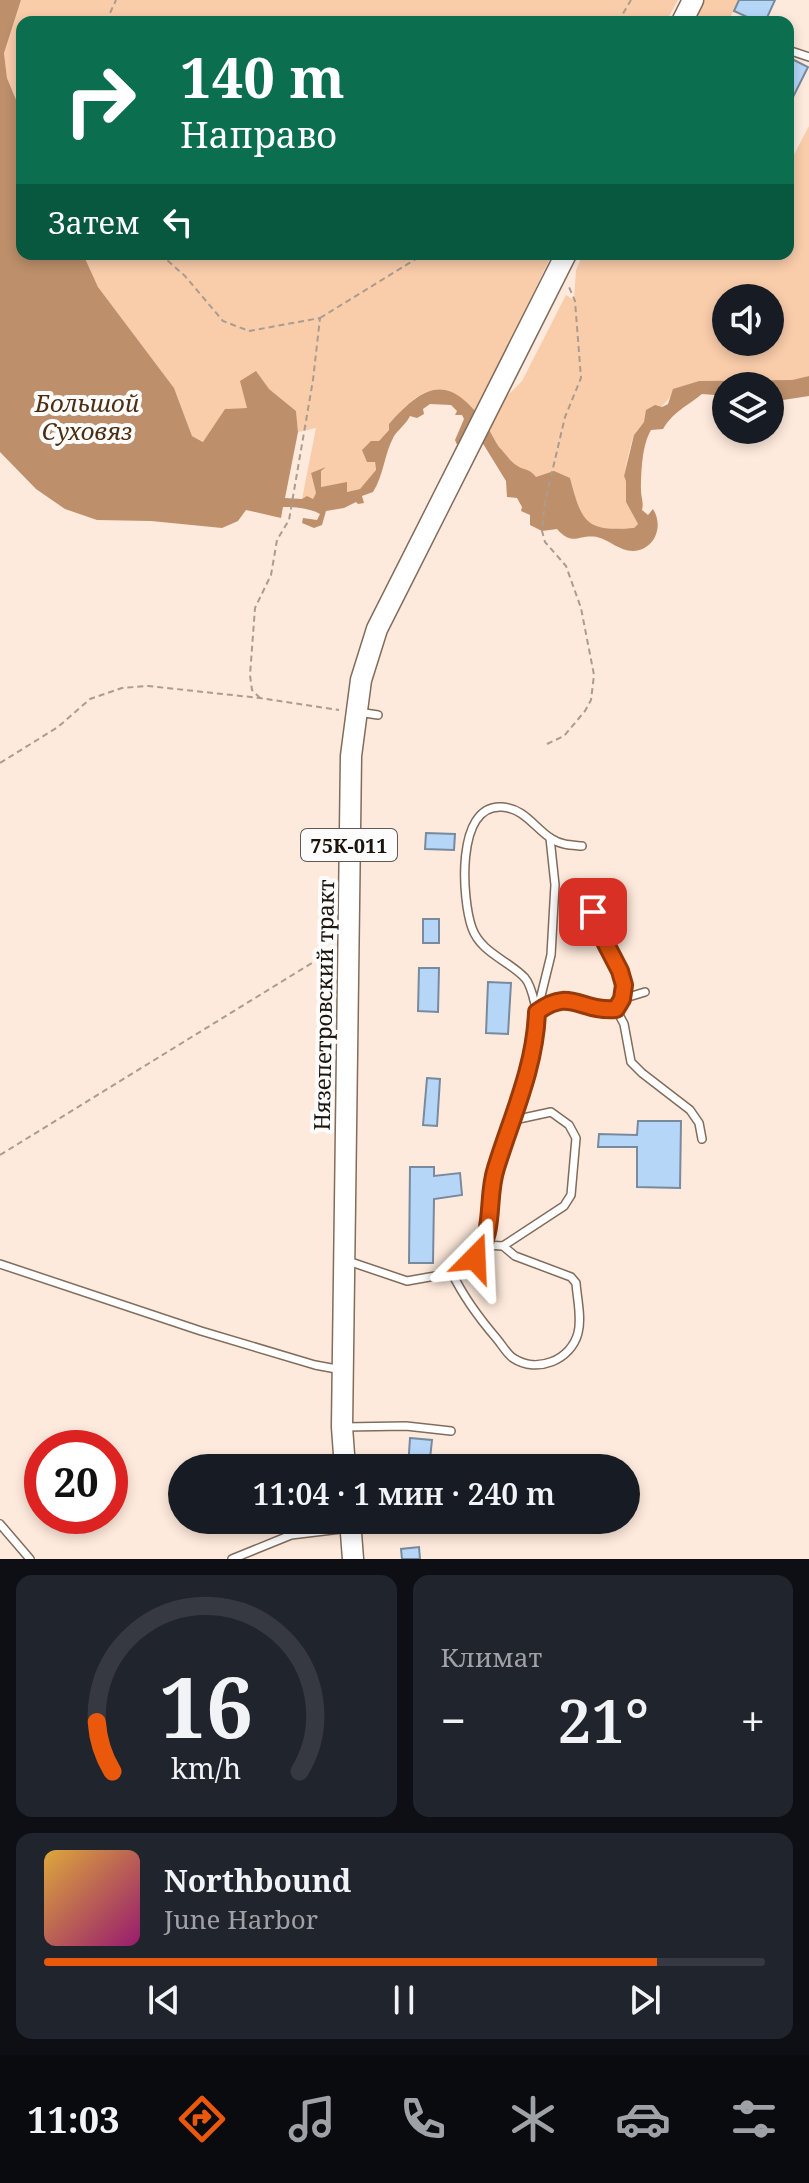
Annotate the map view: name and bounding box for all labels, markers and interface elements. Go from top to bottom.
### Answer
text: 140 m [180,38,345,114]
icon: right [48,48,152,152]
text: Направо [180,110,337,159]
icon: left [156,200,200,244]
text: Затем [48,202,140,243]
map controls [712,284,784,444]
button: sound [712,284,784,356]
button: layers [712,372,784,444]
water label: Большой Суховяз [34,386,139,447]
road number: 75К-011 [301,829,397,861]
pin [559,878,627,946]
street label: Нязепетровский тракт [306,879,340,1131]
icon: arrive [571,890,615,934]
position arrow [433,1216,517,1300]
speed limit sign: 20 [24,1430,128,1534]
text: 11:04 · 1 мин · 240 m [253,1473,555,1514]
text: Климат [441,1639,542,1675]
text: 16 [159,1649,253,1762]
text: 21° [557,1679,649,1761]
text: − [441,1690,466,1750]
text: + [740,1690,765,1750]
text: km/h [171,1748,241,1787]
text: Northbound [164,1860,351,1901]
text: June Harbor [164,1901,318,1937]
icon: previous [142,1978,186,2022]
icon: pause [382,1978,426,2022]
icon: next [623,1978,667,2022]
icon: directions [174,2091,230,2147]
icon: music [284,2091,340,2147]
icon: phone [395,2091,451,2147]
icon: climate [505,2091,561,2147]
icon: car [615,2091,671,2147]
icon: filters [726,2091,782,2147]
text: 11:03 [27,2095,120,2144]

